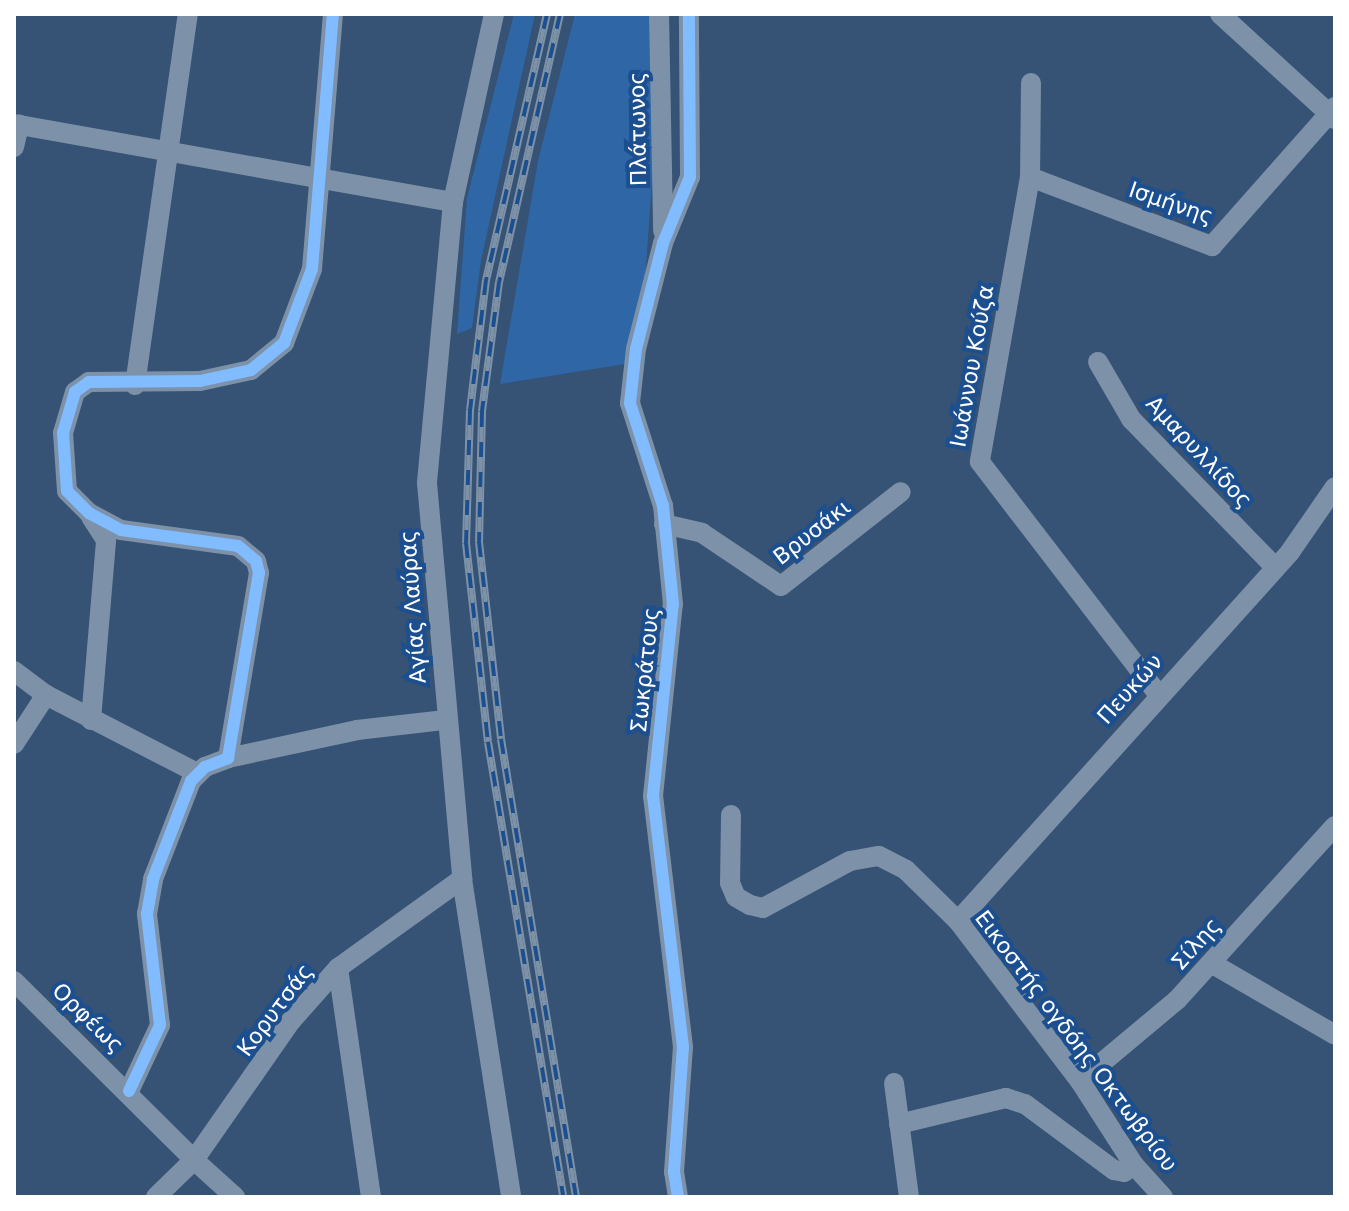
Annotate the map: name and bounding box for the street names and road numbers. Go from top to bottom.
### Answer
street label: Πλάτωνος [624,72,652,186]
street label: Ισμήνης [1125,176,1217,230]
street label: Ιωάννου Κούζα [945,283,999,449]
street label: Αμαρυλλίδος [1140,391,1258,513]
street label: Βρυσάκι [768,494,856,570]
street label: Αγίας Λαύρας [394,529,432,685]
street label: Σωκράτους [625,606,665,734]
street label: Πευκών [1092,649,1168,729]
street label: Εικοστής ογδόης Οκτωβρίου [969,905,1183,1177]
street label: Σίλης [1166,912,1226,976]
street label: Κορυτσάς [232,958,318,1062]
street label: Ορφέως [47,978,129,1058]

